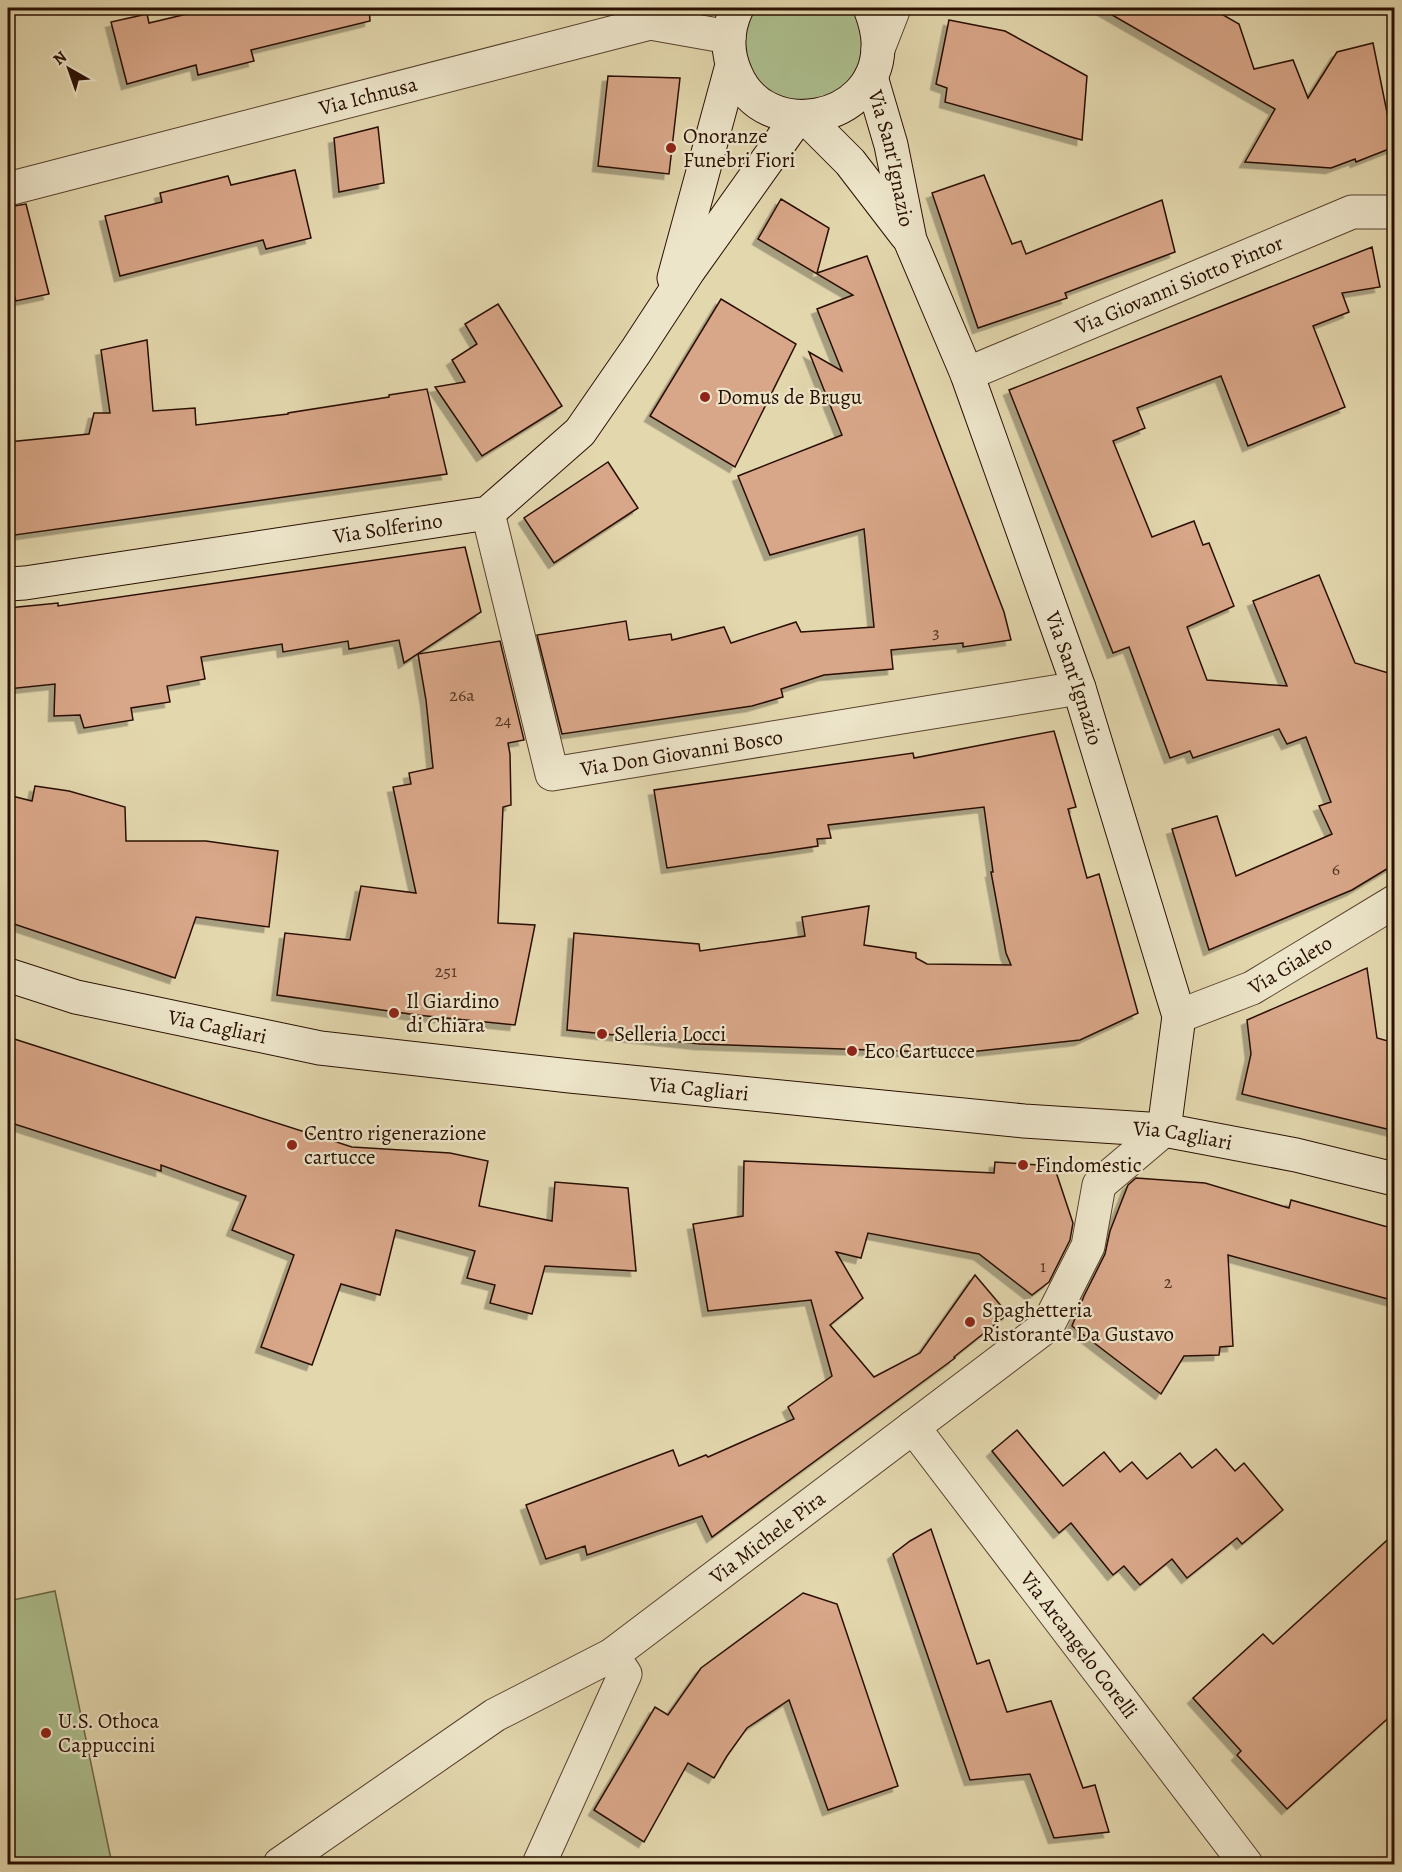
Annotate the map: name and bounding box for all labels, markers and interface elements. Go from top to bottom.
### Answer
north arrow [39,39,99,99]
text: N [48,46,72,70]
street label: Via Ichnusa [315,70,420,122]
street label: Via Sant'Ignazio [861,86,921,229]
place label: Onoranze Funebri Fiori [683,122,796,174]
marker: Onoranze Funebri Fiori [664,141,678,155]
street label: Via Giovanni Siotto Pintor [1070,229,1287,341]
place label: Domus de Brugu [717,383,863,411]
marker: Domus de Brugu [698,390,712,404]
street label: Via Solferino [330,506,444,550]
street label: Via Sant'Ignazio [1038,606,1110,749]
house number: 3 [932,620,940,644]
house number: 26a [449,683,475,707]
house number: 24 [495,708,511,732]
street label: Via Don Giovanni Bosco [577,723,785,783]
house number: 6 [1332,857,1340,881]
street label: Via Gialeto [1242,929,1337,1001]
house number: 251 [435,959,457,983]
place label: Il Giardino di Chiara [406,987,499,1039]
street label: Via Cagliari [165,1002,269,1051]
marker: Il Giardino di Chiara [387,1006,401,1020]
place label: Selleria Locci [614,1020,726,1048]
marker: Selleria Locci [595,1027,609,1041]
place label: Eco Cartucce [864,1037,975,1065]
marker: Eco Cartucce [845,1044,859,1058]
street label: Via Cagliari [647,1070,750,1108]
street label: Via Cagliari [1131,1114,1235,1157]
place label: Centro rigenerazione cartucce [304,1119,486,1171]
marker: Centro rigenerazione cartucce [285,1138,299,1152]
place label: Findomestic [1035,1151,1142,1179]
marker: Findomestic [1016,1158,1030,1172]
house number: 1 [1040,1254,1046,1278]
house number: 2 [1164,1270,1173,1294]
place label: Spaghetteria Ristorante Da Gustavo [982,1296,1174,1348]
marker: Spaghetteria Ristorante Da Gustavo [963,1315,977,1329]
street label: Via Michele Pira [703,1484,831,1591]
street label: Via Arcangelo Corelli [1013,1565,1144,1724]
place label: U.S. Othoca Cappuccini [58,1707,159,1759]
marker: U.S. Othoca Cappuccini [39,1726,53,1740]

